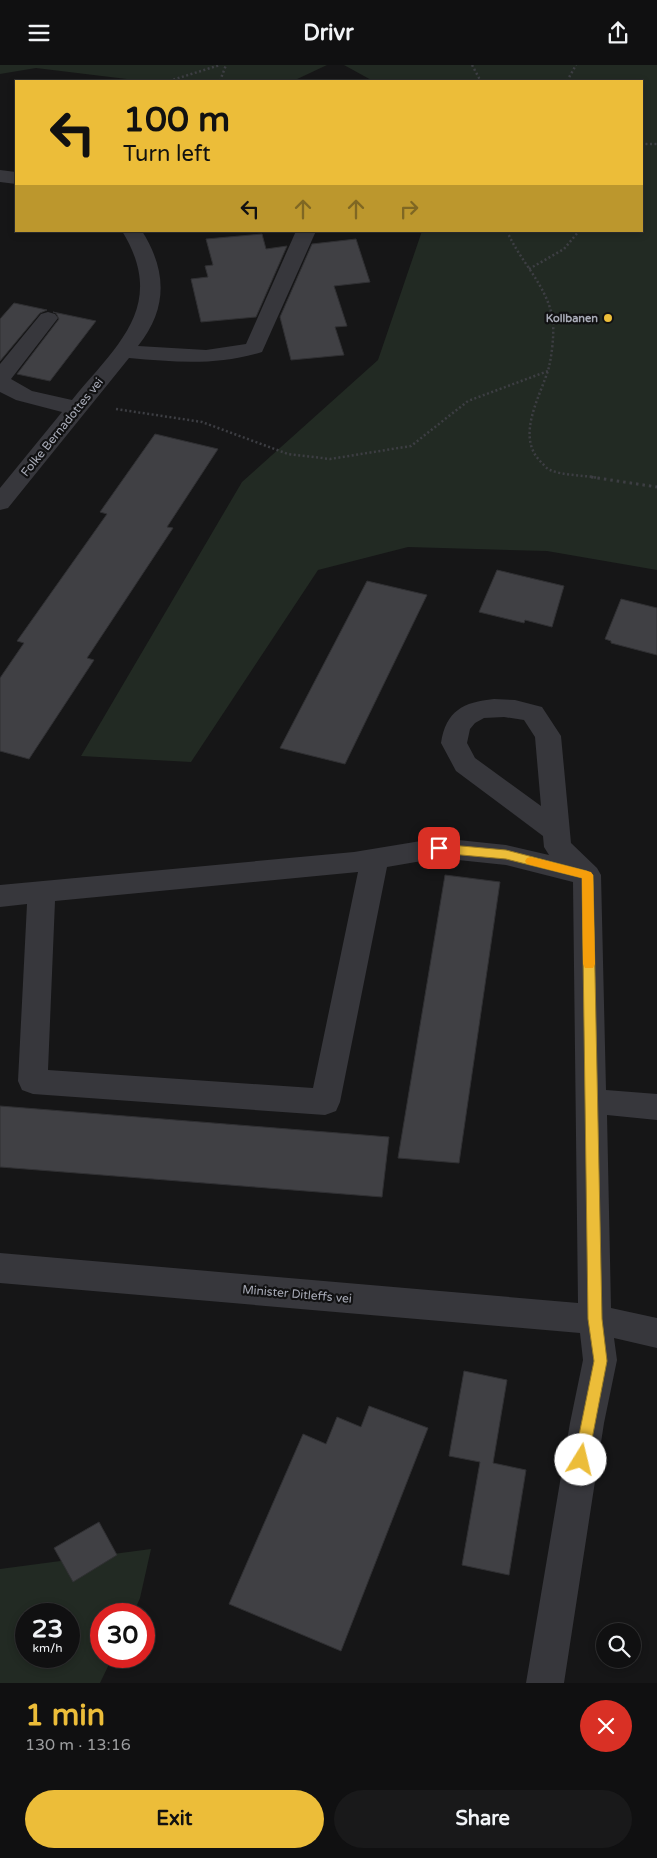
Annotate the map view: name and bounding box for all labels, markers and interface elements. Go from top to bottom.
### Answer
icon: menu [25,19,53,47]
icon: share [604,19,632,47]
text: Drivr [303,20,354,46]
text: 100 m [123,99,230,141]
icon: left [40,100,105,165]
text: Turn left [123,141,211,167]
icon: left [236,195,264,223]
icon: ahead [289,195,317,223]
icon: ahead [342,195,370,223]
icon: right [395,195,423,223]
place label: Kollbanen [546,312,598,325]
marker: Kollbanen [602,312,614,324]
street label: Folke Bernadottes vei [18,375,106,479]
pin [418,827,460,869]
icon: arrive [425,834,453,862]
street label: Minister Ditleffs vei [242,1282,352,1306]
position arrow [554,1433,606,1485]
speed limit sign: 30 [90,1603,155,1668]
text: 23 [32,1614,63,1644]
map controls [596,1623,641,1668]
button: search [596,1623,641,1668]
text: km/h [32,1641,63,1655]
text: 1 min [25,1697,105,1734]
button: close [580,1700,632,1752]
text: 130 m · 13:16 [25,1735,131,1755]
button: Exit [25,1790,324,1848]
button: Share [334,1790,632,1848]

